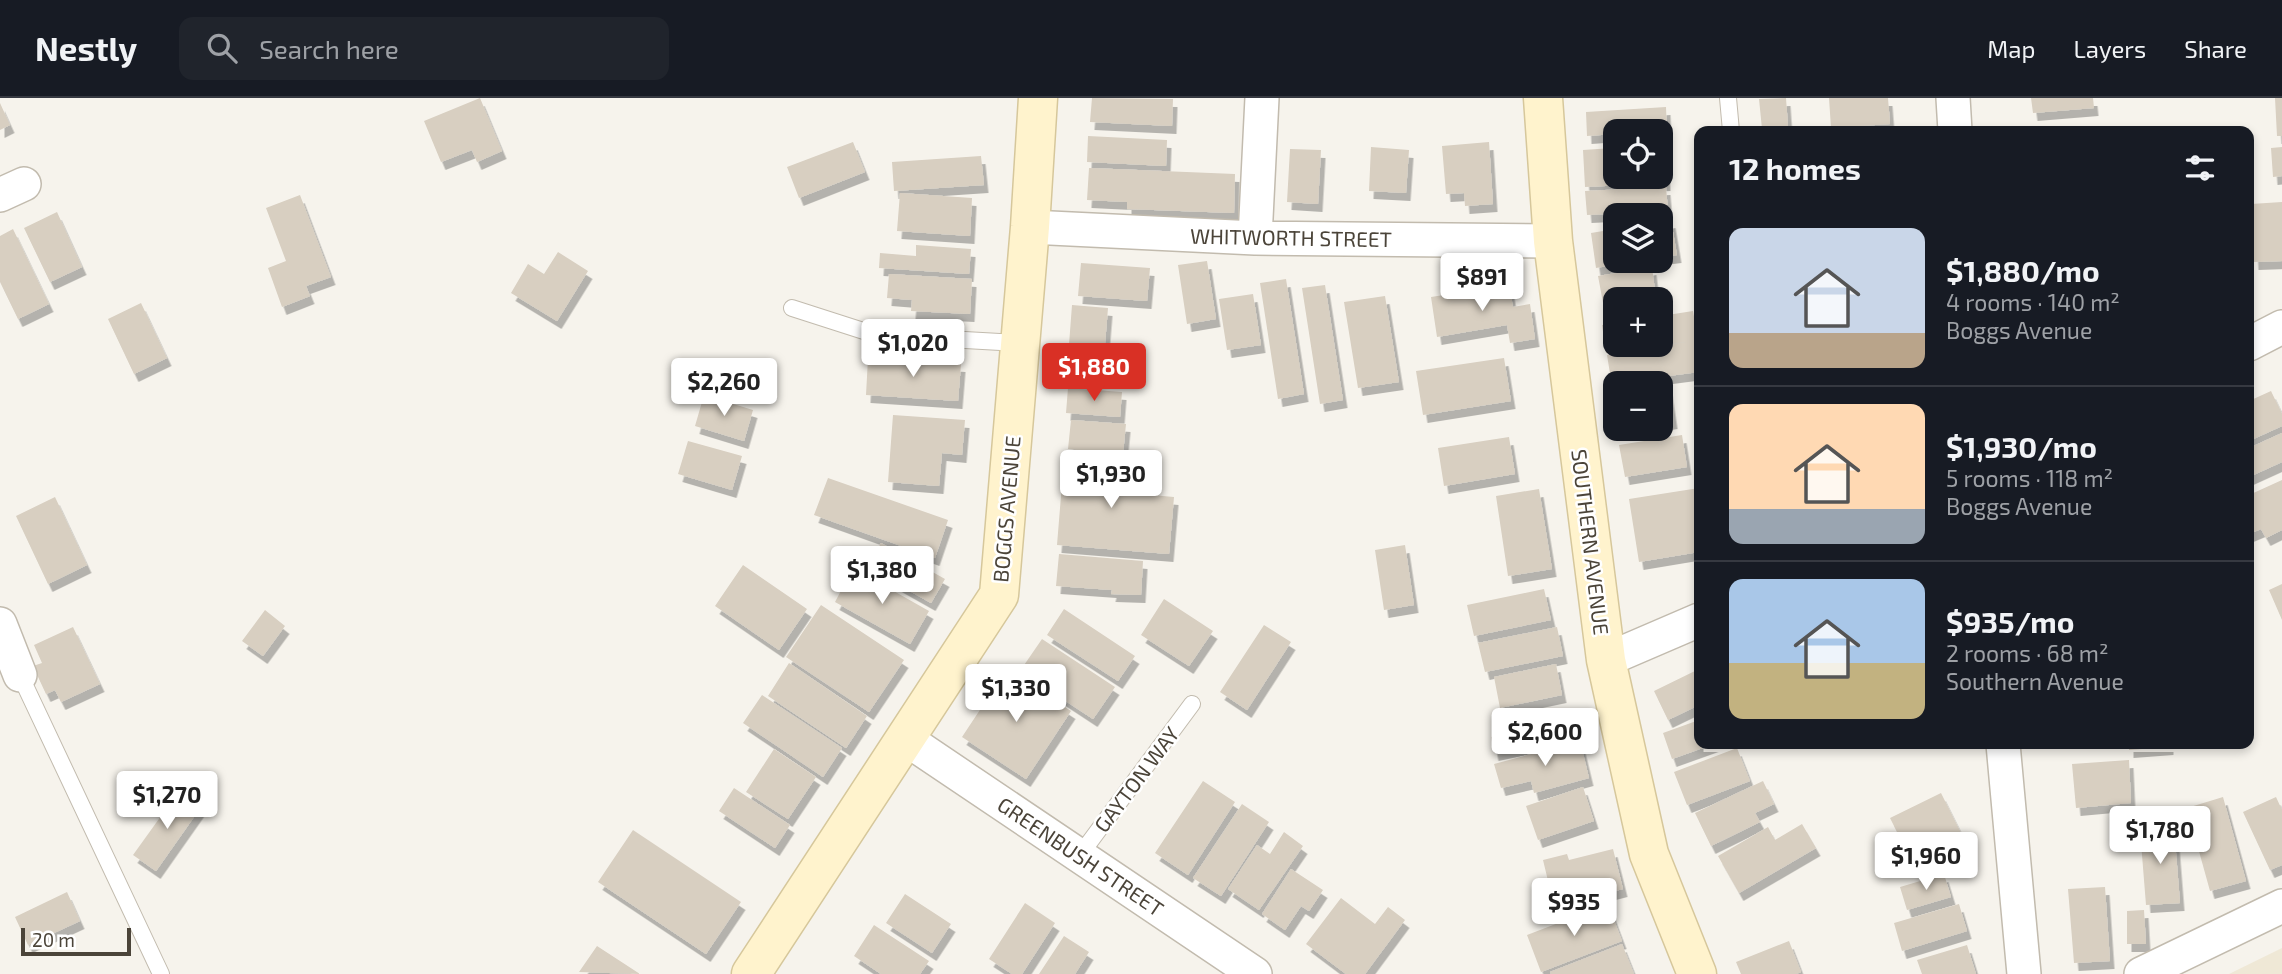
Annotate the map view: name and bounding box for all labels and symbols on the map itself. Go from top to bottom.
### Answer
street label: WHITWORTH STREET [1190,223,1392,251]
pin: $891 [1441,254,1523,313]
pin: $1,020 [856,320,970,379]
pin: $1,880 [1037,344,1151,403]
pin: $2,260 [667,358,781,418]
street label: BOGGS AVENUE [987,435,1025,583]
street label: SOUTHERN AVENUE [1567,448,1615,636]
pin: $1,930 [1054,450,1168,510]
pin: $1,380 [825,546,939,606]
pin: $1,330 [959,664,1073,724]
pin: $2,600 [1488,708,1602,768]
street label: GAYTON WAY [1088,721,1184,837]
pin: $1,270 [110,772,224,831]
street label: GREENBUSH STREET [993,791,1169,921]
pin: $1,780 [2103,806,2217,866]
pin: $1,960 [1869,832,1983,892]
pin: $935 [1533,878,1615,938]
scale bar [21,925,131,957]

